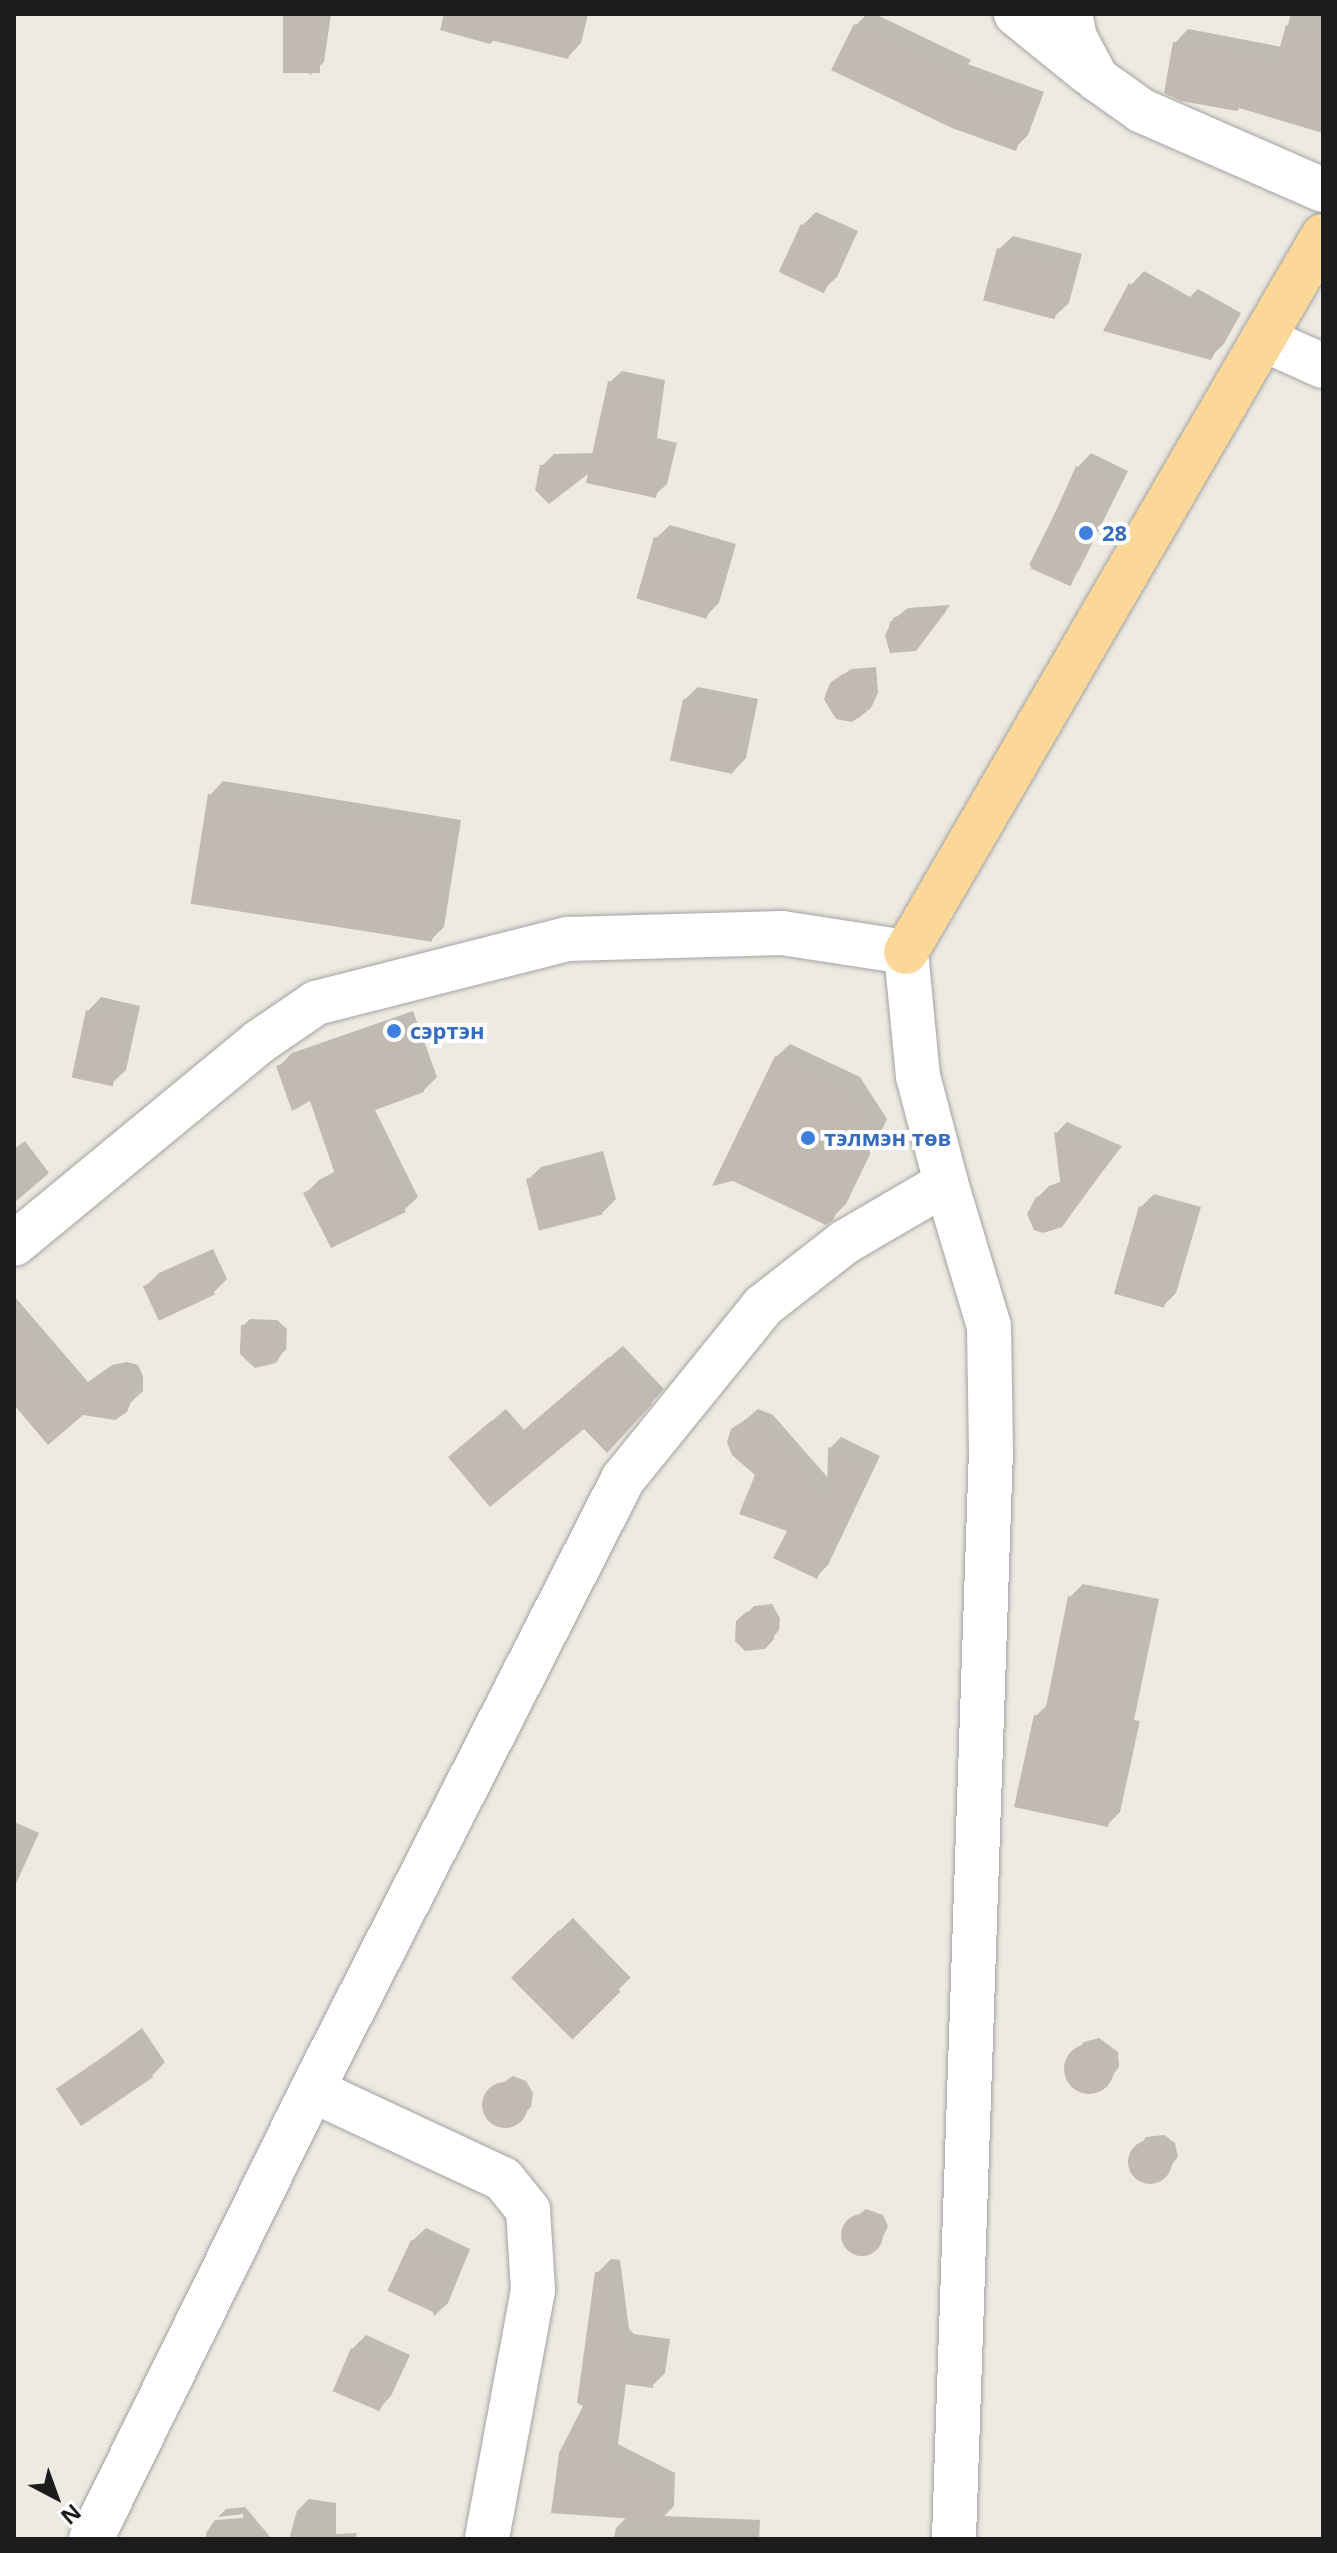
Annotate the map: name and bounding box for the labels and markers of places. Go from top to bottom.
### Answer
place label: 28 [1102,520,1127,546]
marker: 28 [1077,524,1095,542]
place label: сэртэн [410,1018,485,1044]
marker: сэртэн [385,1022,403,1040]
place label: тэлмэн төв [824,1125,951,1151]
marker: тэлмэн төв [799,1129,817,1147]

